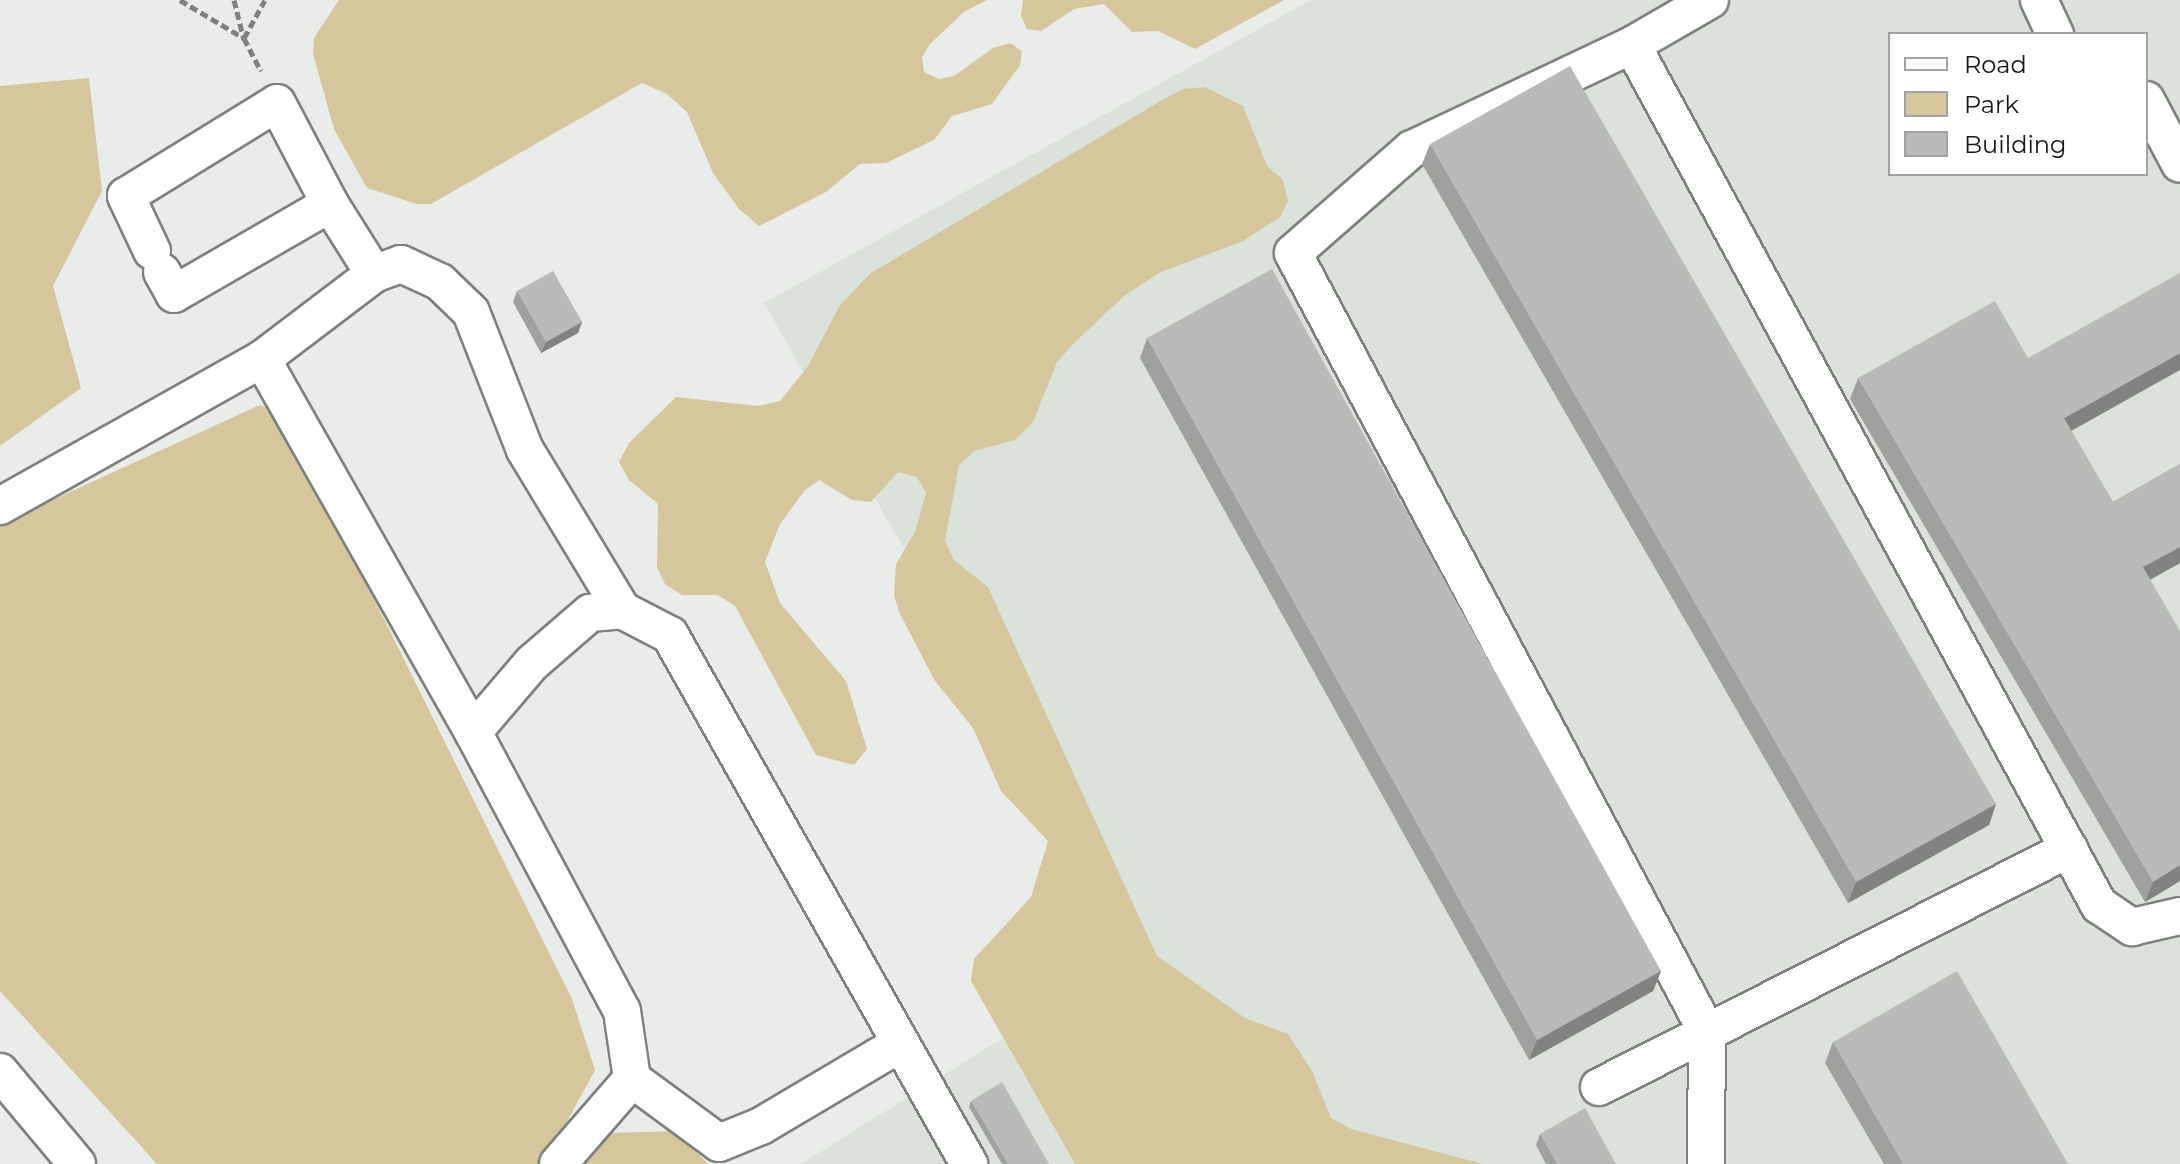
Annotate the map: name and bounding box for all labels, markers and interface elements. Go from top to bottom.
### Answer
legend [1888,32,2148,176]
text: Road [1964,50,2027,79]
text: Park [1964,90,2019,119]
text: Building [1964,130,2067,159]

